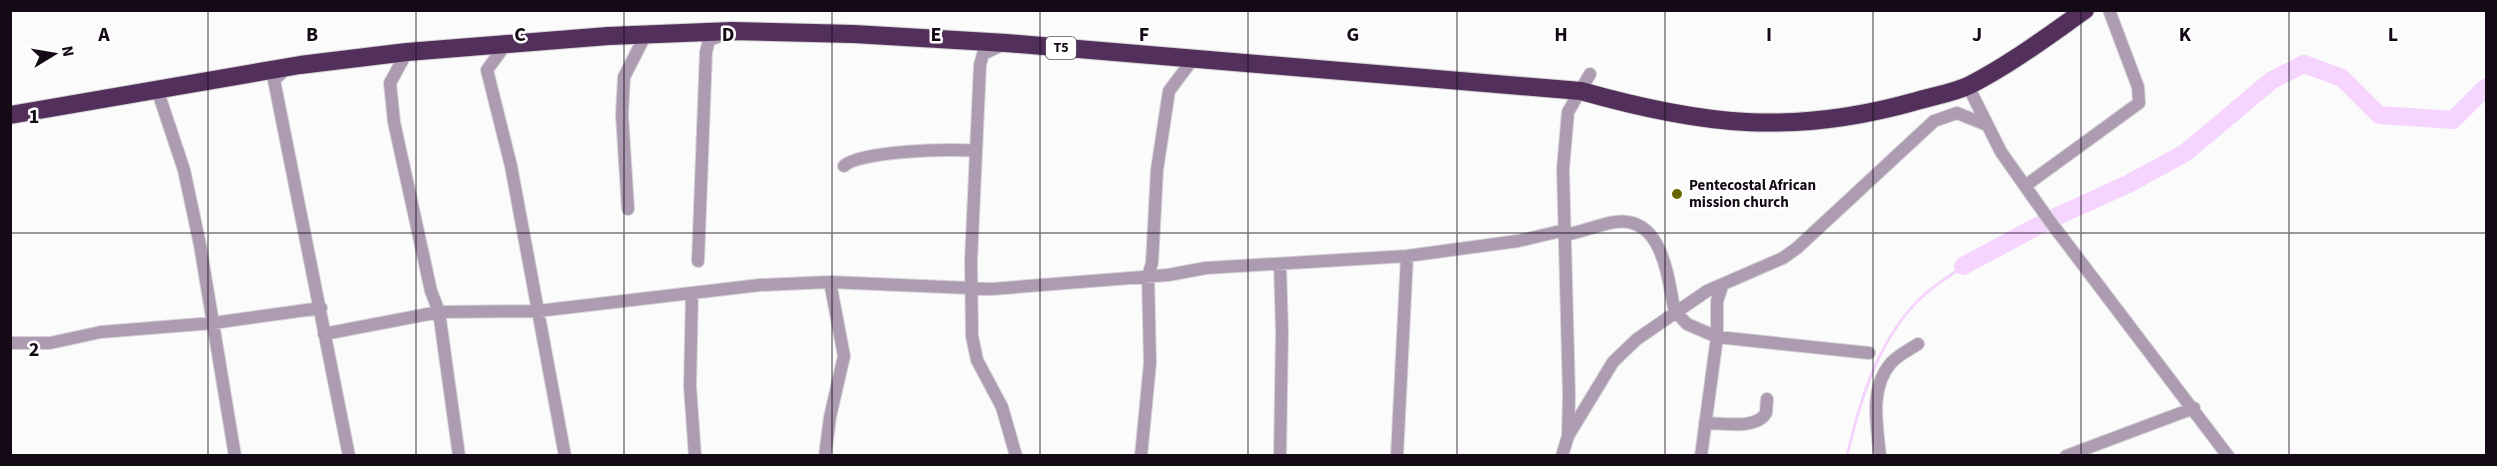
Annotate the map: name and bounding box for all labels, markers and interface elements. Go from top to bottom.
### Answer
text: A [97,21,110,49]
text: B [306,21,318,49]
text: C [514,21,526,49]
text: D [722,21,734,49]
text: E [931,21,941,49]
text: F [1139,21,1149,49]
text: G [1347,21,1359,49]
text: H [1554,21,1568,49]
text: I [1766,21,1772,49]
text: J [1972,21,1982,49]
text: K [2179,21,2192,49]
text: L [2388,21,2398,49]
north arrow [24,24,84,84]
road number: T5 [1046,37,1076,59]
text: N [56,44,80,59]
text: 1 [29,103,39,131]
place label: Pentecostal African mission church [1689,175,1816,213]
marker: Pentecostal African mission church [1670,187,1684,201]
text: 2 [29,336,39,364]

